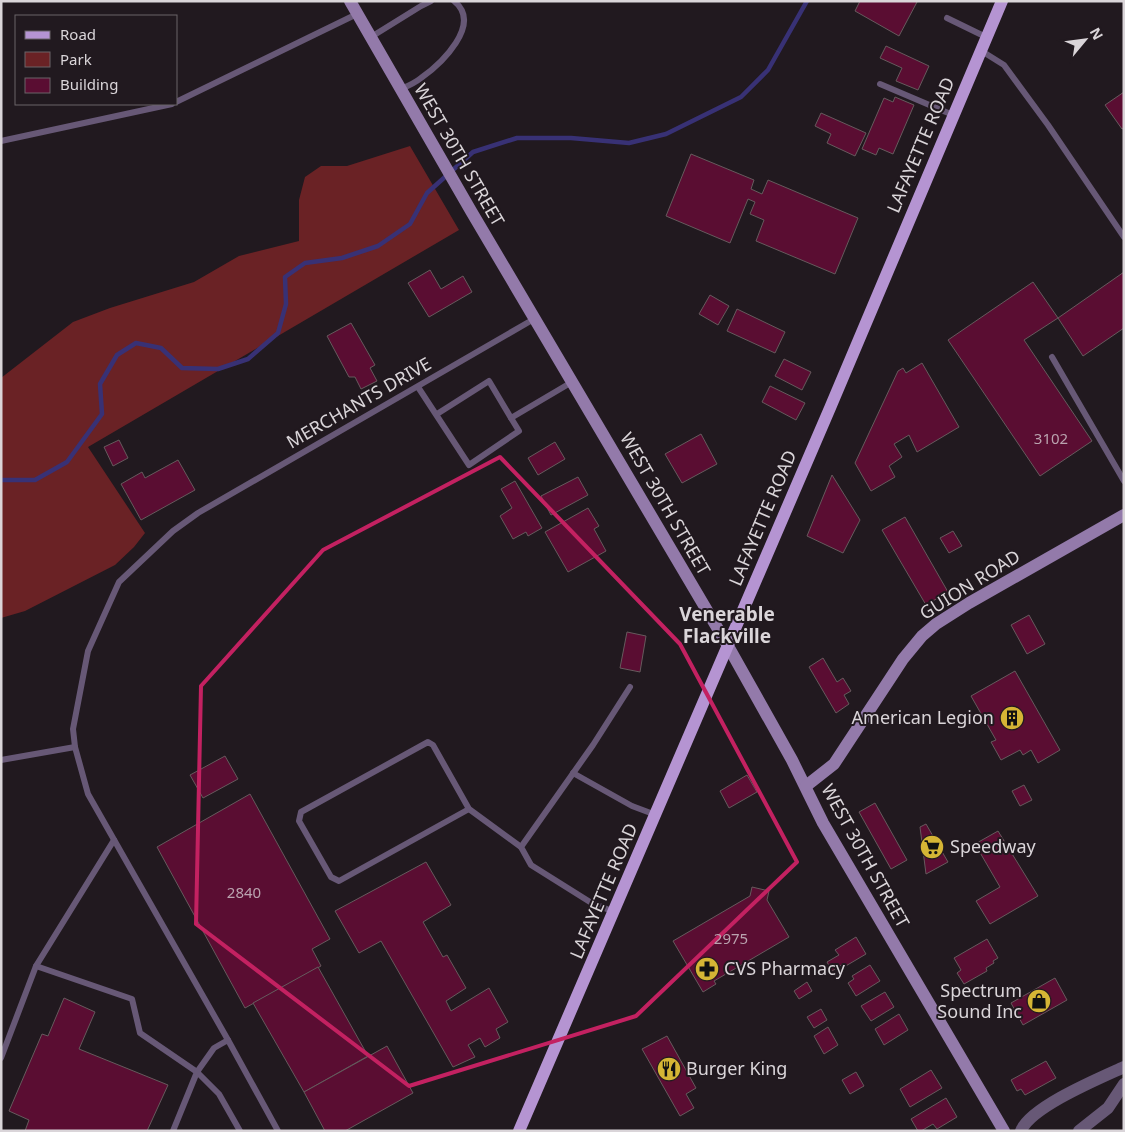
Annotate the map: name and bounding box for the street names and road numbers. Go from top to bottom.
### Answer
street label: LAFAYETTE ROAD [881,73,959,216]
street label: WEST 30TH STREET [409,79,511,230]
street label: MERCHANTS DRIVE [282,351,435,453]
street label: WEST 30TH STREET [615,428,717,579]
street label: LAFAYETTE ROAD [723,446,801,589]
street label: GUION ROAD [915,544,1024,625]
street label: WEST 30TH STREET [816,779,915,932]
street label: LAFAYETTE ROAD [564,819,642,962]

